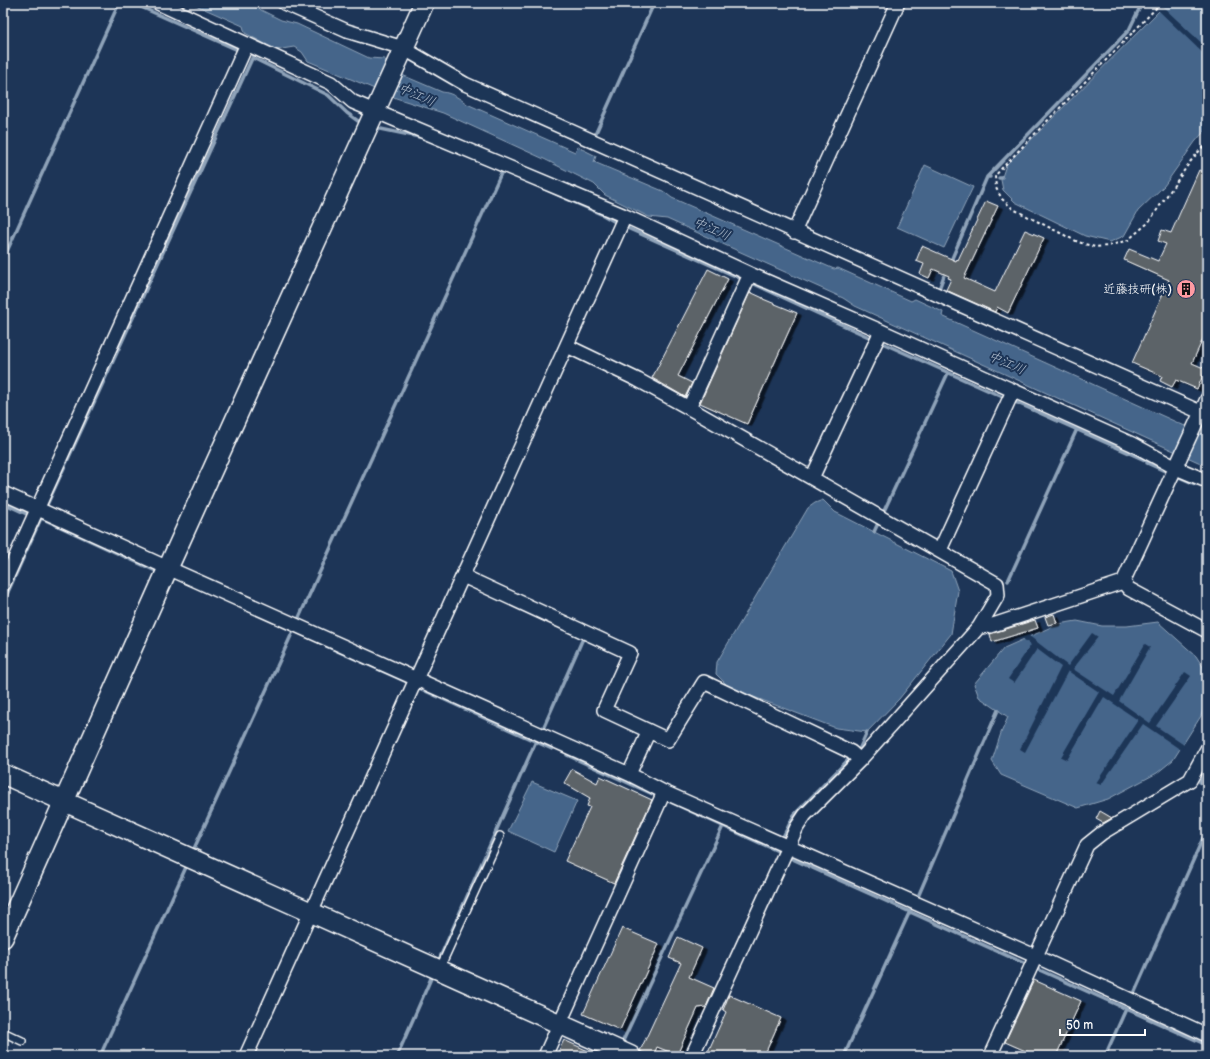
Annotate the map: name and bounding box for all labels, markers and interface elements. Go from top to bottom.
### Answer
water label: 中江川 [396,80,438,110]
water label: 中江川 [691,214,733,244]
building icon: 近藤技研(株) [1175,278,1197,300]
place label: 近藤技研(株) [1103,282,1172,297]
water label: 中江川 [986,348,1028,378]
scale bar [1060,1011,1145,1037]
text: 50 m [1066,1018,1093,1033]

